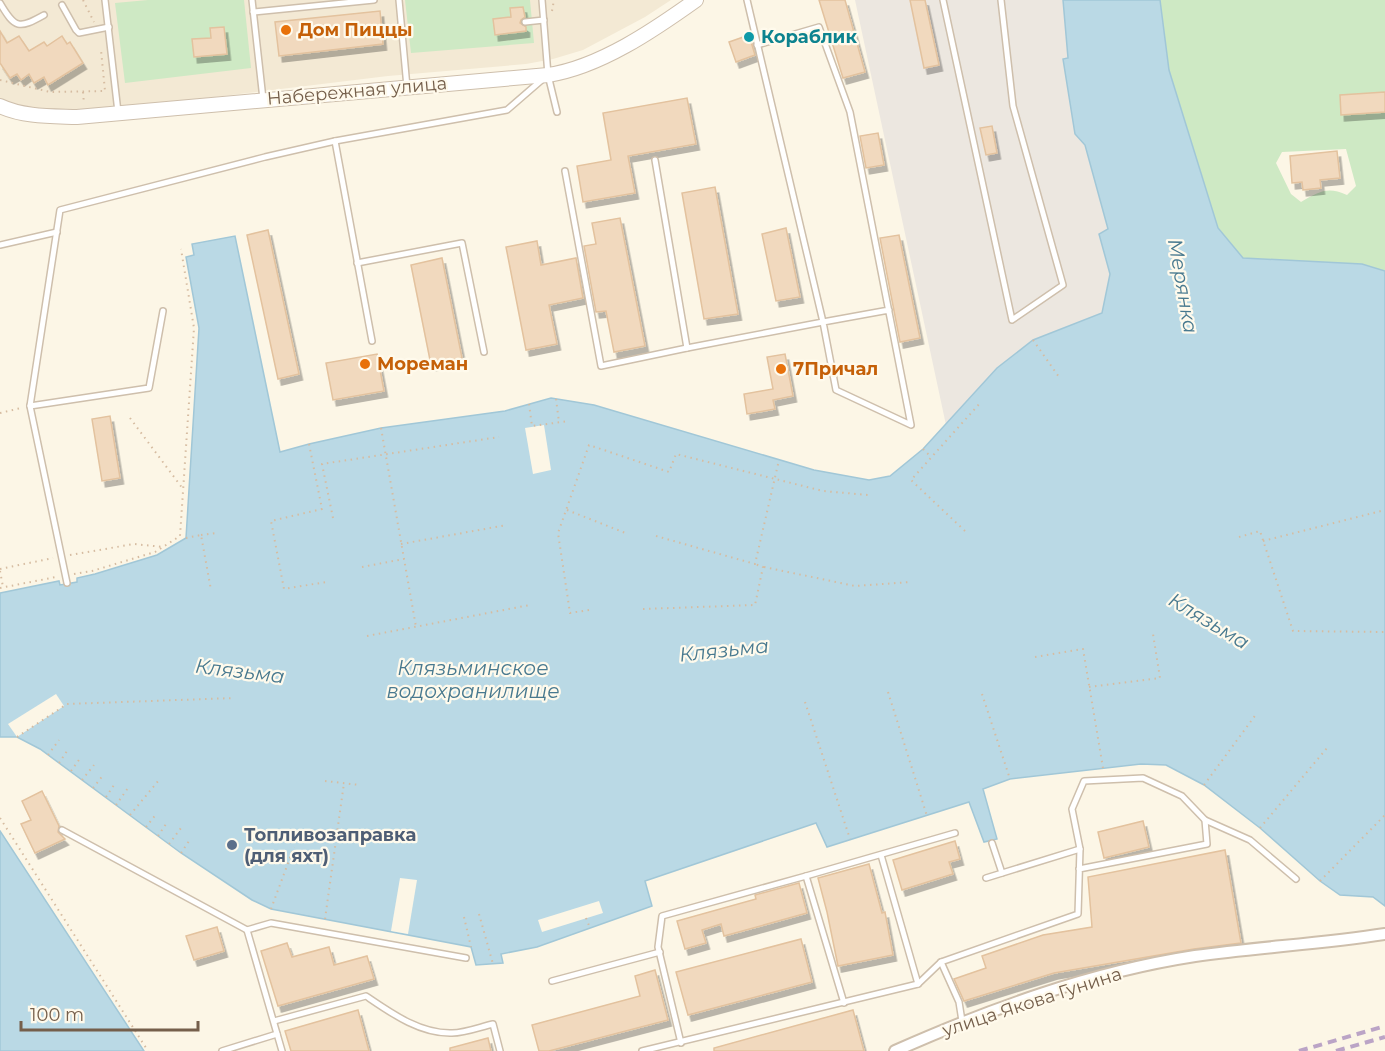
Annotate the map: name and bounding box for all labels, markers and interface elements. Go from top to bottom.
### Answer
place label: Дом Пиццы [298,19,413,41]
marker: Дом Пиццы [279,23,293,37]
place label: Кораблик [761,26,857,48]
marker: Кораблик [742,30,756,44]
street label: Набережная улица [266,72,448,110]
water label: Мерянка [1163,237,1203,335]
place label: Мореман [377,353,468,375]
marker: Мореман [358,357,372,371]
place label: 7Причал [793,358,878,380]
marker: 7Причал [774,362,788,376]
water label: Клязьма [1164,588,1254,654]
water label: Клязьма [678,633,770,667]
water label: Клязьма [194,654,286,688]
water label: Клязьминское водохранилище [386,656,560,703]
place label: Топливозаправка (для яхт) [244,824,416,867]
marker: Топливозаправка (для яхт) [225,838,239,852]
street label: улица Якова Гунина [939,963,1124,1042]
scale bar [21,994,198,1032]
text: 100 m [30,1004,84,1026]

